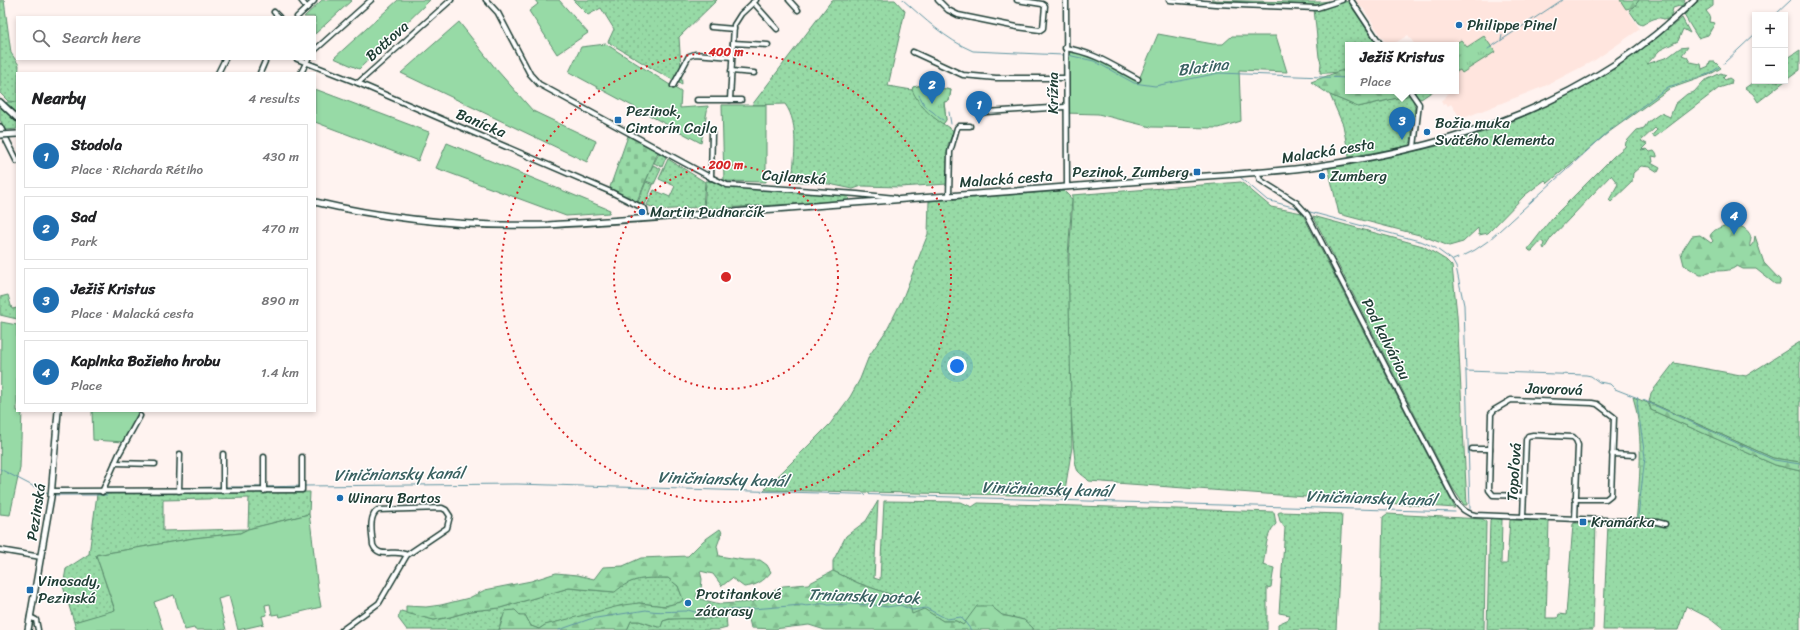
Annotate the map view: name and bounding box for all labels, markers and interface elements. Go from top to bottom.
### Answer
place label: Philippe Pinel [1467,12,1558,38]
map controls [1752,12,1788,84]
button: + [1752,12,1788,48]
street label: Bottova [359,14,415,68]
search box [16,16,316,60]
marker: Philippe Pinel [1454,20,1464,30]
text: Search here [62,25,141,51]
icon: search [30,27,52,49]
text: 400 m [707,41,744,63]
popup [1345,42,1459,94]
text: Ježiš Kristus [1360,44,1444,70]
button: − [1752,48,1788,84]
water label: Blatina [1176,49,1232,84]
text: Place [1360,70,1391,93]
pin: 2 [919,71,945,104]
street label: Krížna [1040,71,1066,114]
text: Nearby [32,83,86,113]
text: 4 results [248,87,300,110]
pin: 1 [966,91,992,124]
place label: Pezinok, Cintorín Cajla [626,98,718,141]
street label: Banícka [452,101,511,145]
pin: 3 [1389,107,1415,140]
place label: Božia muka Svätého Klementa [1435,110,1555,153]
marker: Pezinok, Cintorín Cajla [613,115,623,125]
marker: Božia muka Svätého Klementa [1422,127,1432,137]
street label: Malacká cesta [1280,131,1377,171]
text: Stodola [71,132,122,158]
text: 1 [43,145,49,168]
text: 430 m [262,145,299,168]
text: 200 m [708,154,744,176]
text: Place · Richarda Rétiho [71,158,203,181]
place label: Pezinok, Zumberg [1072,159,1189,185]
street label: Cajlanská [761,162,827,192]
street label: Malacká cesta [958,163,1054,195]
place label: Zumberg [1330,163,1388,189]
marker: Pezinok, Zumberg [1192,167,1202,177]
marker: Zumberg [1317,171,1327,181]
place label: Martin Pudnarčík [650,199,766,225]
pin: 4 [1721,202,1747,235]
text: Sad [71,204,96,230]
marker: Martin Pudnarčík [637,207,647,217]
text: 2 [42,217,50,240]
text: 470 m [262,217,299,240]
text: Park [71,230,98,253]
centre of rings [719,270,733,284]
text: Ježiš Kristus [71,276,155,302]
text: 3 [42,289,50,312]
text: 890 m [262,289,299,312]
street label: Pod kalváriou [1354,294,1418,384]
text: Place · Malacká cesta [71,302,194,325]
text: Kaplnka Božieho hrobu [71,348,220,374]
your location [947,356,967,376]
text: 4 [42,361,50,384]
text: 1.4 km [261,361,299,384]
text: Place [71,374,102,397]
street label: Javorová [1524,375,1584,403]
street label: Topoľová [1499,442,1529,502]
water label: Viničniansky kanál [333,458,468,490]
water label: Viničniansky kanál [657,462,792,496]
water label: Viničniansky kanál [981,472,1116,506]
street label: Pezinská [19,481,53,543]
water label: Viničniansky kanál [1305,481,1440,515]
place label: Winary Bartos [348,485,441,511]
marker: Winary Bartos [335,493,345,503]
place label: Kramárka [1591,509,1655,535]
marker: Kramárka [1578,517,1588,527]
place label: Vinosady, Pezinská [38,568,101,611]
water label: Trniansky potok [807,580,922,613]
place label: Protitankové zátarasy [695,581,782,624]
marker: Vinosady, Pezinská [25,585,35,595]
marker: Protitankové zátarasy [683,598,693,608]

